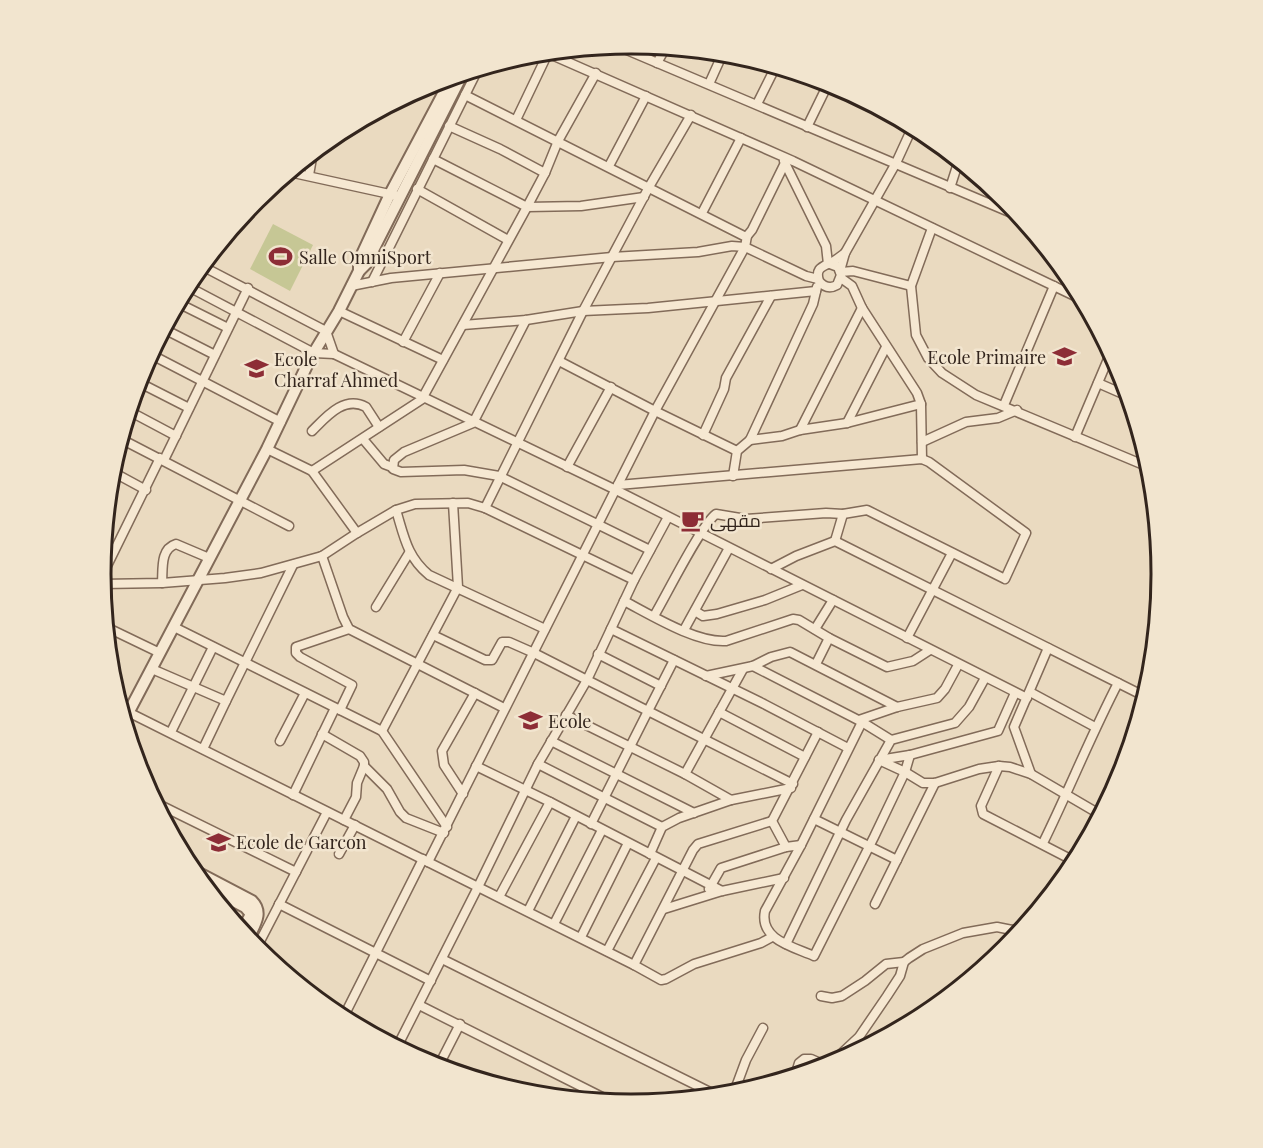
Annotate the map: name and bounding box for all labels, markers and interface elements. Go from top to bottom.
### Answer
sports icon: Salle OmniSport [268,244,294,270]
place label: Salle OmniSport [299,245,432,269]
school or university icon: Ecole Primaire [1051,344,1077,370]
place label: Ecole Primaire [927,345,1046,369]
place label: Ecole Charraf Ahmed [274,347,399,392]
school or university icon: Ecole Charraf Ahmed [243,356,269,382]
cafe icon: مقهى [679,507,705,533]
place label: مقهى [710,508,761,532]
school or university icon: Ecole [517,708,543,734]
place label: Ecole [548,709,591,733]
school or university icon: Ecole de Garcon [205,829,231,855]
place label: Ecole de Garcon [236,830,367,854]

